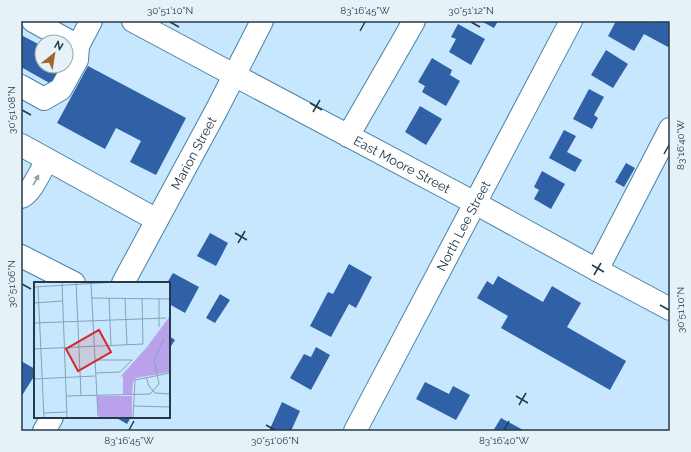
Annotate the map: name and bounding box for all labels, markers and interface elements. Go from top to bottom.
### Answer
text: 30°51'10"N [147,5,193,16]
text: 83°16'45"W [340,5,390,16]
text: 30°51'12"N [448,5,494,16]
north arrow [34,34,74,74]
text: N [52,38,66,54]
text: 30°51'08"N [6,86,17,134]
street label: Marion Street [168,113,220,192]
text: 83°16'40"W [675,119,686,170]
street label: East Moore Street [351,133,453,197]
one-way arrow [32,174,39,186]
street label: North Lee Street [434,178,494,274]
text: 30°51'06"N [6,260,17,308]
inset map [34,282,170,418]
text: 30°51'10"N [675,287,686,333]
text: 83°16'45"W [104,435,154,446]
text: 30°51'06"N [251,435,299,446]
text: 83°16'40"W [479,435,530,446]

